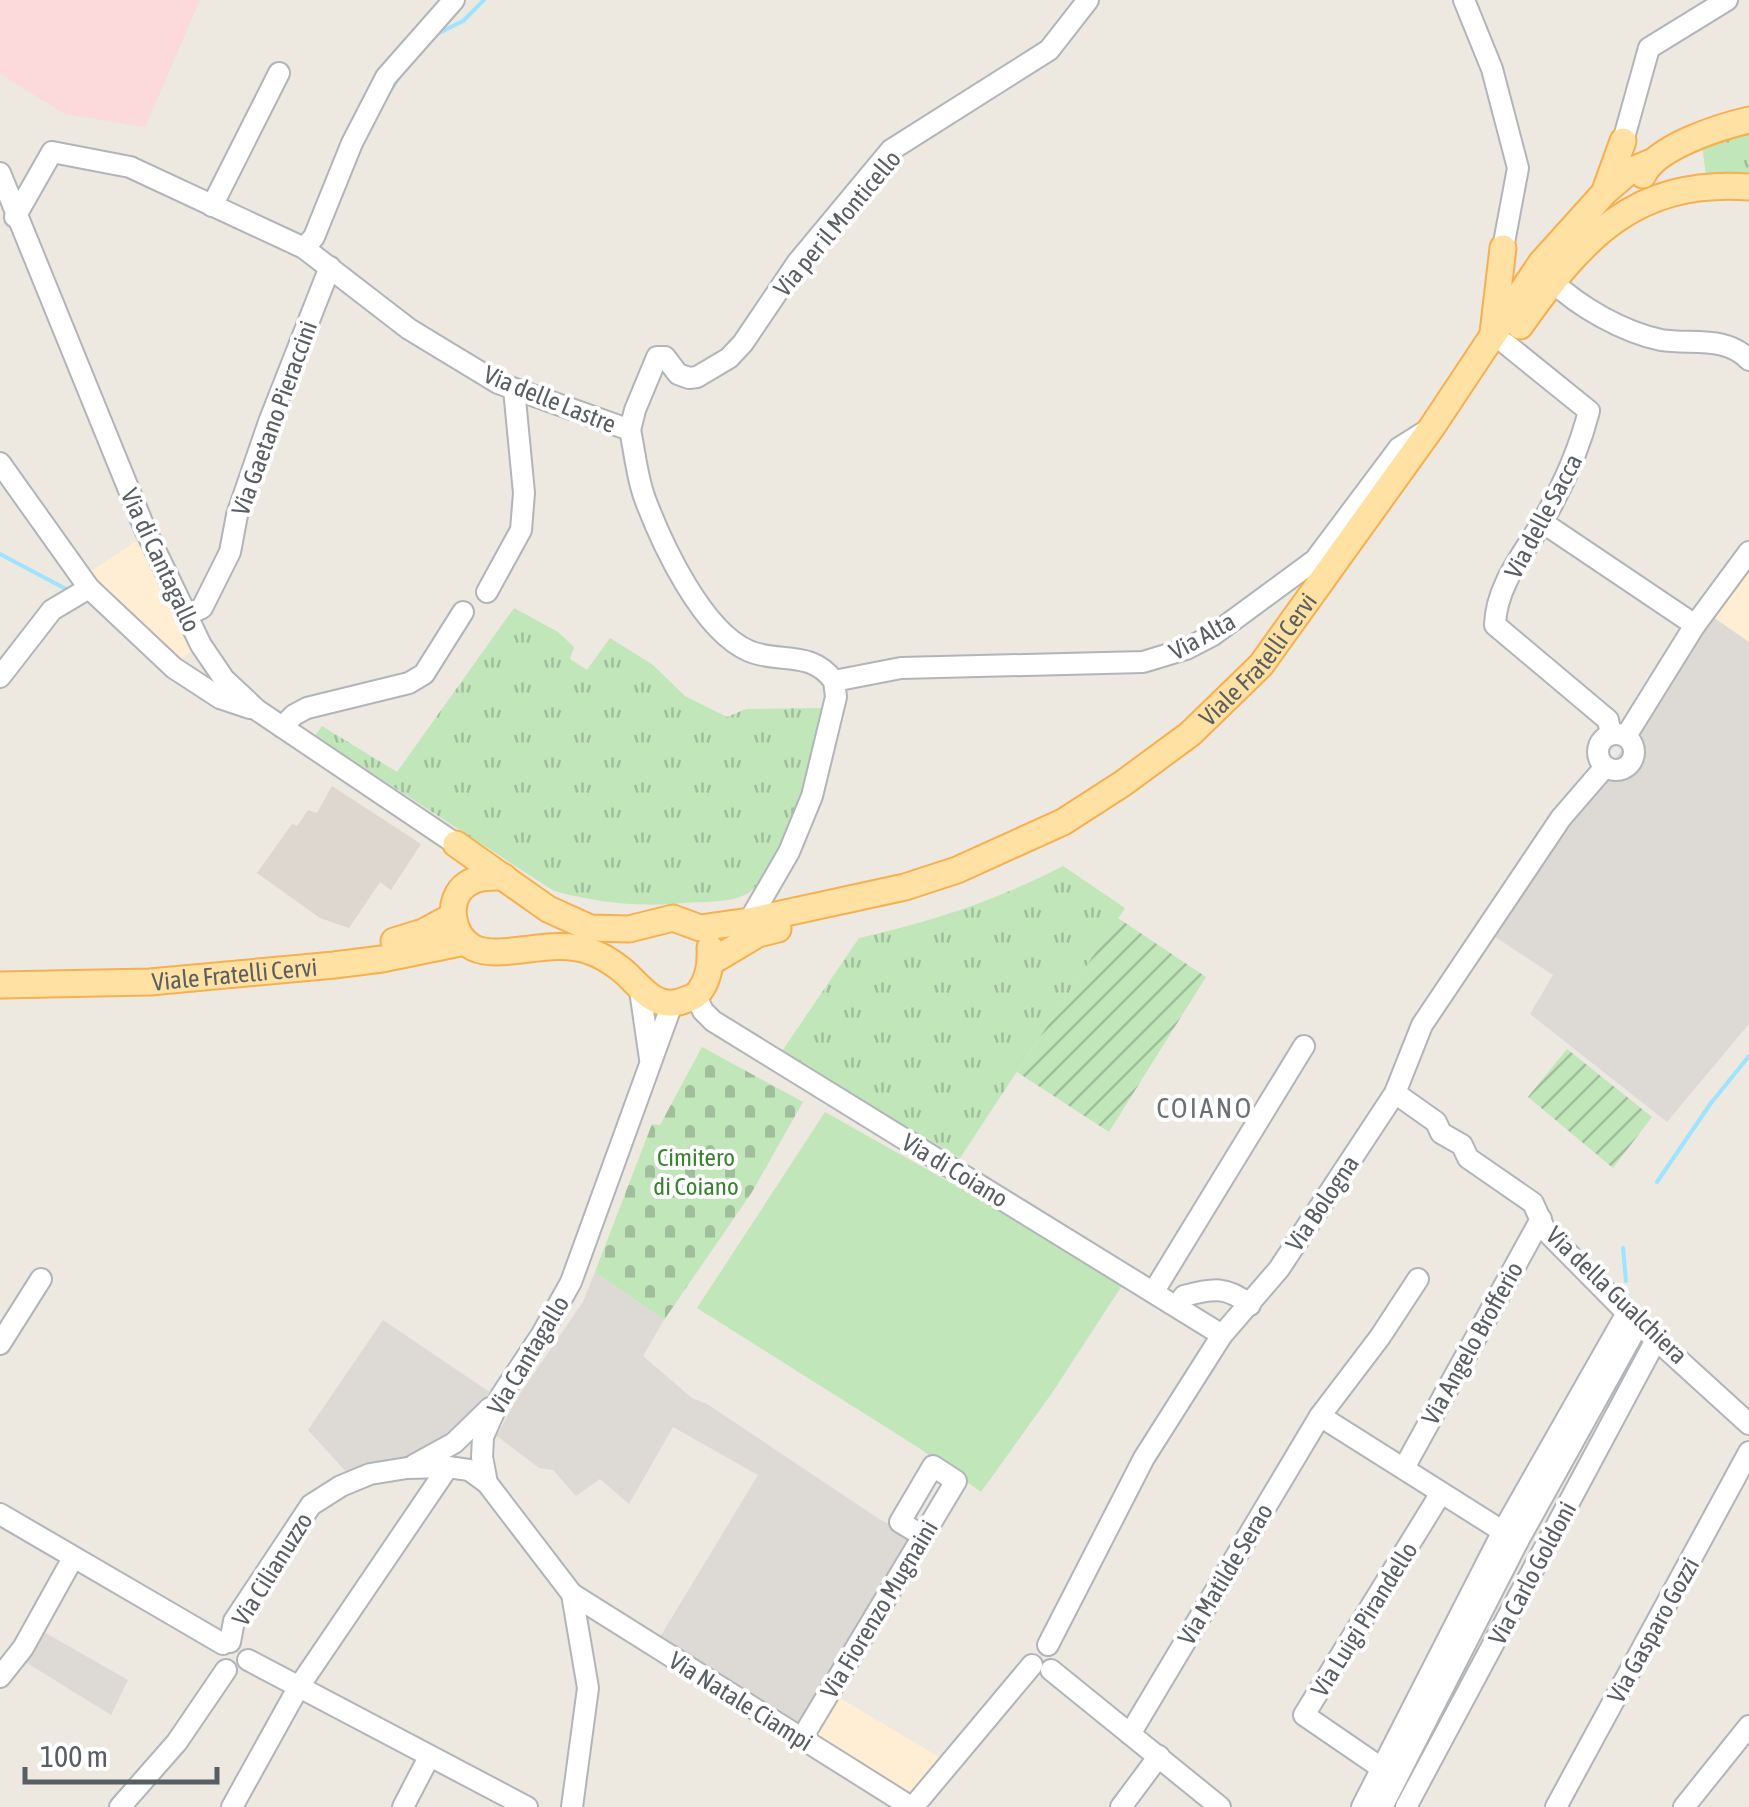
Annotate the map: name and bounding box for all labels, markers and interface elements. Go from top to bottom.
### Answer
street label: Via per il Monticello [768,144,906,302]
street label: Via Gaetano Pieraccini [226,317,322,519]
street label: Via delle Lastre [480,360,620,438]
street label: Via delle Sacca [1499,449,1587,583]
street label: Via di Cantagallo [116,484,206,636]
street label: Viale Fratelli Cervi [1193,588,1322,731]
street label: Via Alta [1164,607,1240,665]
street label: Viale Fratelli Cervi [151,953,318,996]
district label: COIANO [1156,1092,1254,1124]
street label: Via di Coiano [897,1128,1013,1212]
park label: Cimitero di Coiano [653,1143,739,1200]
street label: Via Bologna [1280,1150,1364,1256]
street label: Via della Gualchiera [1541,1221,1693,1369]
street label: Via Angelo Brofferio [1416,1257,1528,1429]
street label: Via Cantagallo [482,1291,574,1419]
street label: Via Carlo Goldoni [1483,1497,1581,1649]
street label: Via Matilde Serao [1172,1498,1278,1650]
street label: Via Cilianuzzo [226,1507,318,1631]
street label: Via Fiorenzo Mugnaini [815,1515,943,1703]
street label: Via Luigi Pirandello [1305,1537,1423,1701]
street label: Via Gasparo Gozzi [1602,1553,1704,1707]
street label: Via Natale Ciampi [664,1646,818,1756]
scale bar [25,1722,218,1784]
text: 100 m [40,1739,108,1773]

